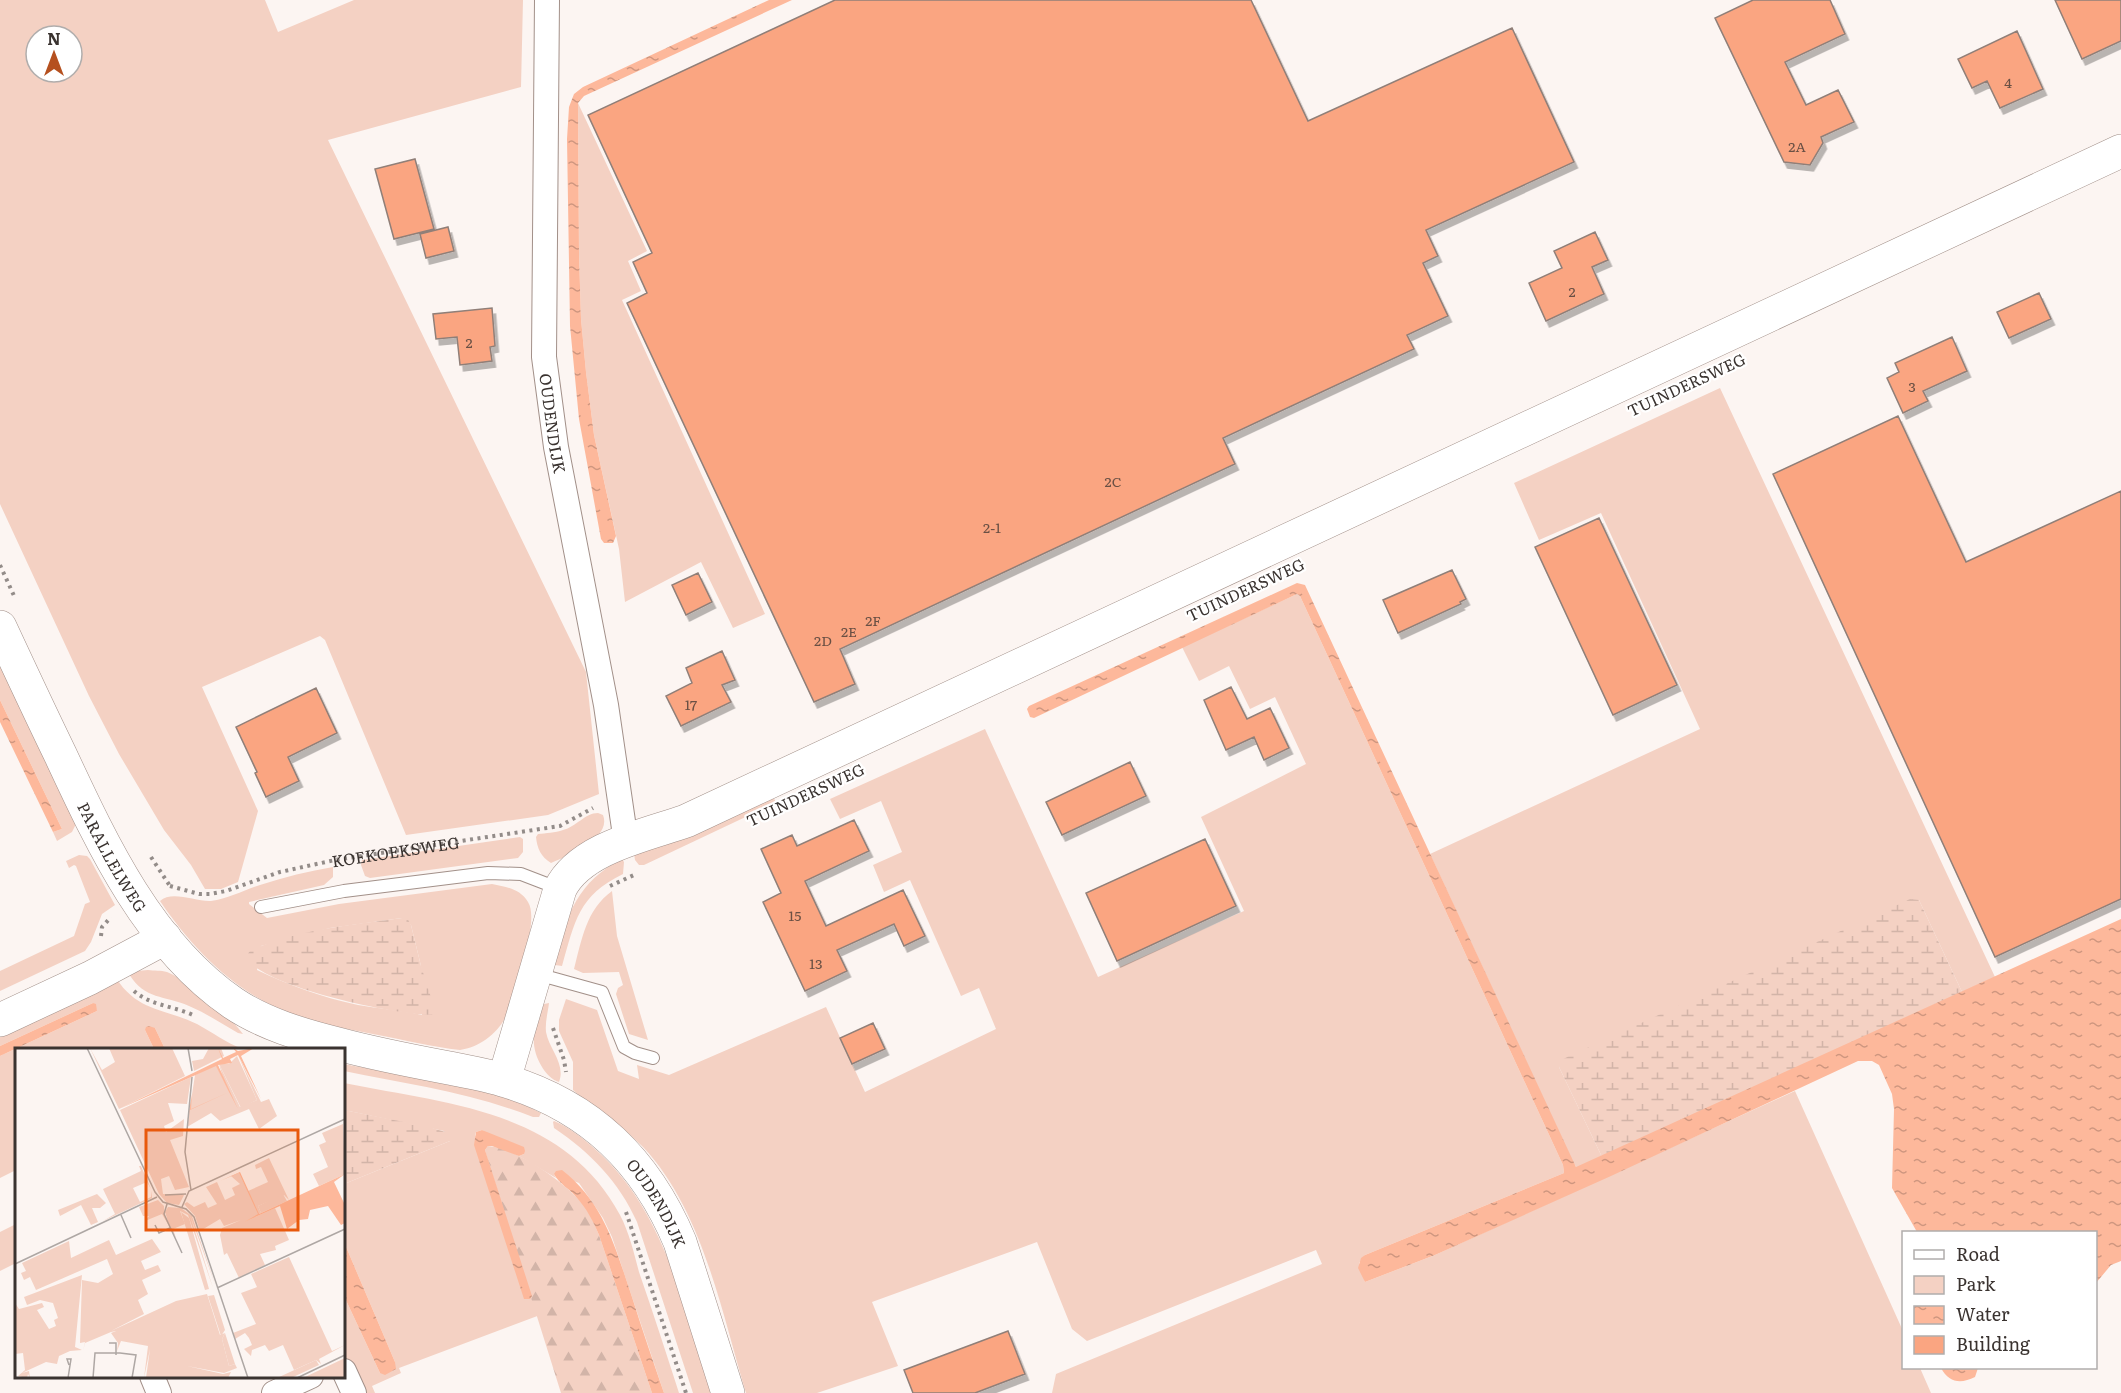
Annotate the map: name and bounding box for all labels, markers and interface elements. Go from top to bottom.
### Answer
north arrow [24,24,84,84]
text: N [47,26,61,50]
house number: 4 [2004,72,2012,92]
house number: 2A [1788,136,1806,156]
house number: 2 [1568,281,1576,301]
house number: 2 [465,332,473,352]
street label: TUINDERSWEG [1623,346,1749,422]
street label: OUDENDIJK [534,372,573,475]
house number: 3 [1908,376,1916,396]
house number: 2C [1105,471,1122,491]
house number: 2-1 [983,517,1001,537]
street label: TUINDERSWEG [1182,551,1308,627]
house number: 2F [865,610,881,630]
house number: 2E [841,621,857,641]
house number: 2D [814,630,832,650]
house number: 17 [685,694,697,714]
street label: TUINDERSWEG [742,756,868,832]
street label: PARALLELWEG [72,798,153,917]
street label: KOEKOEKSWEG [330,829,461,872]
house number: 15 [789,905,801,925]
house number: 13 [809,953,823,973]
inset map [15,1048,345,1378]
street label: OUDENDIJK [622,1153,693,1251]
legend [1902,1231,2097,1369]
text: Road [1956,1240,2000,1267]
text: Park [1956,1270,1997,1297]
text: Water [1956,1300,2010,1327]
text: Building [1956,1330,2031,1357]

